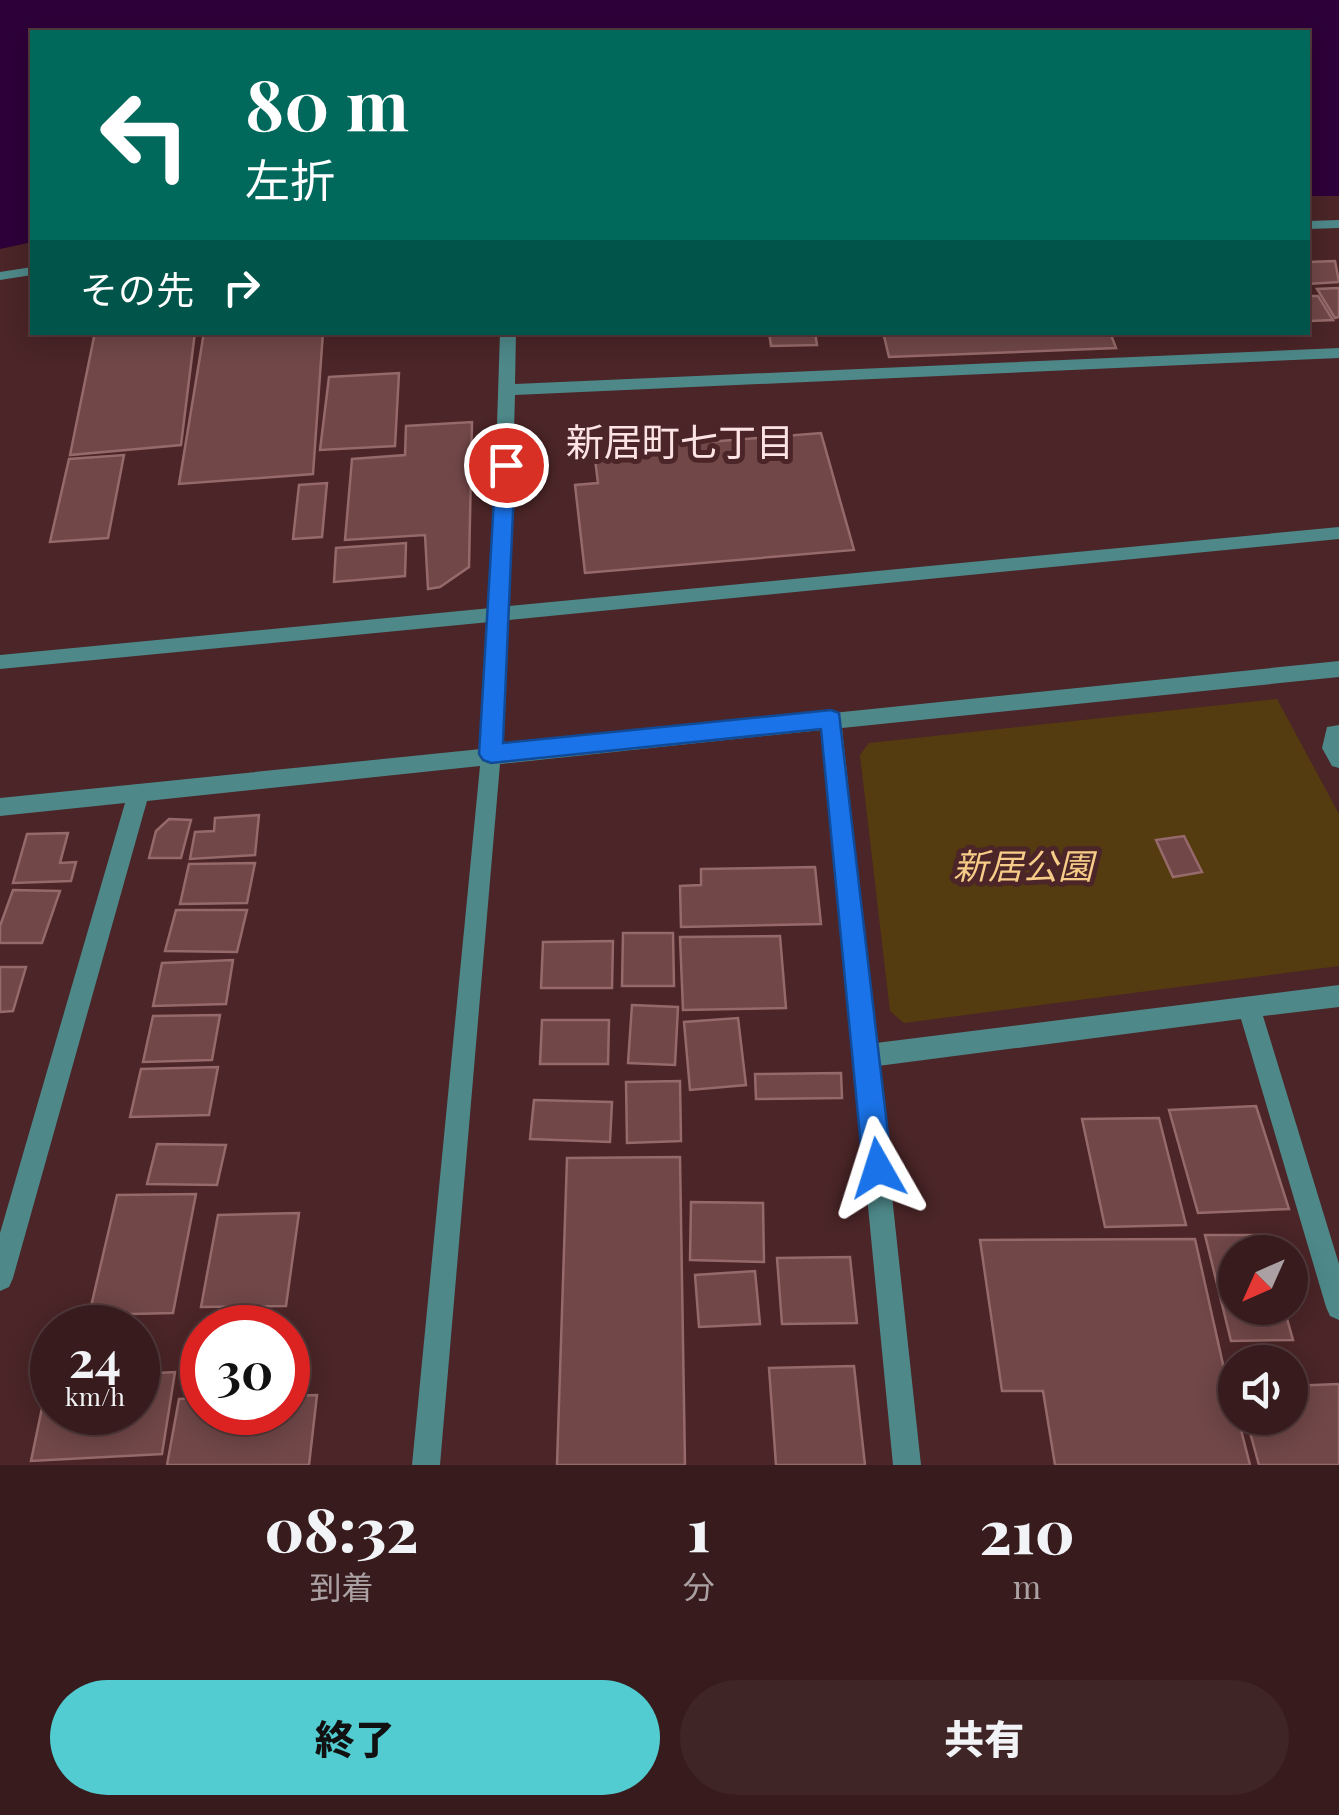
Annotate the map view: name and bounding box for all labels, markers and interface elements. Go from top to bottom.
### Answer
text: 80 m [245,55,409,149]
icon: left [80,70,210,200]
text: 左折 [245,148,335,208]
icon: right [214,260,269,315]
text: その先 [80,263,194,314]
district label: 新居町七丁目 [566,415,794,466]
pin [464,423,549,508]
icon: arrive [479,438,534,493]
park label: 新居公園 [953,841,1098,888]
position arrow [826,1116,930,1220]
north arrow [1218,1235,1308,1325]
map controls [1218,1235,1308,1435]
speed limit sign: 30 [180,1305,310,1435]
text: 24 [69,1324,121,1391]
button: sound [1218,1345,1308,1435]
text: km/h [65,1379,125,1412]
text: 08:32 [264,1487,419,1567]
text: 1 [687,1487,711,1567]
text: 210 [979,1489,1075,1569]
text: 到着 [309,1564,374,1607]
text: 分 [683,1564,715,1607]
text: m [1013,1564,1041,1607]
button: 終了 [50,1680,660,1795]
button: 共有 [680,1680,1289,1795]

